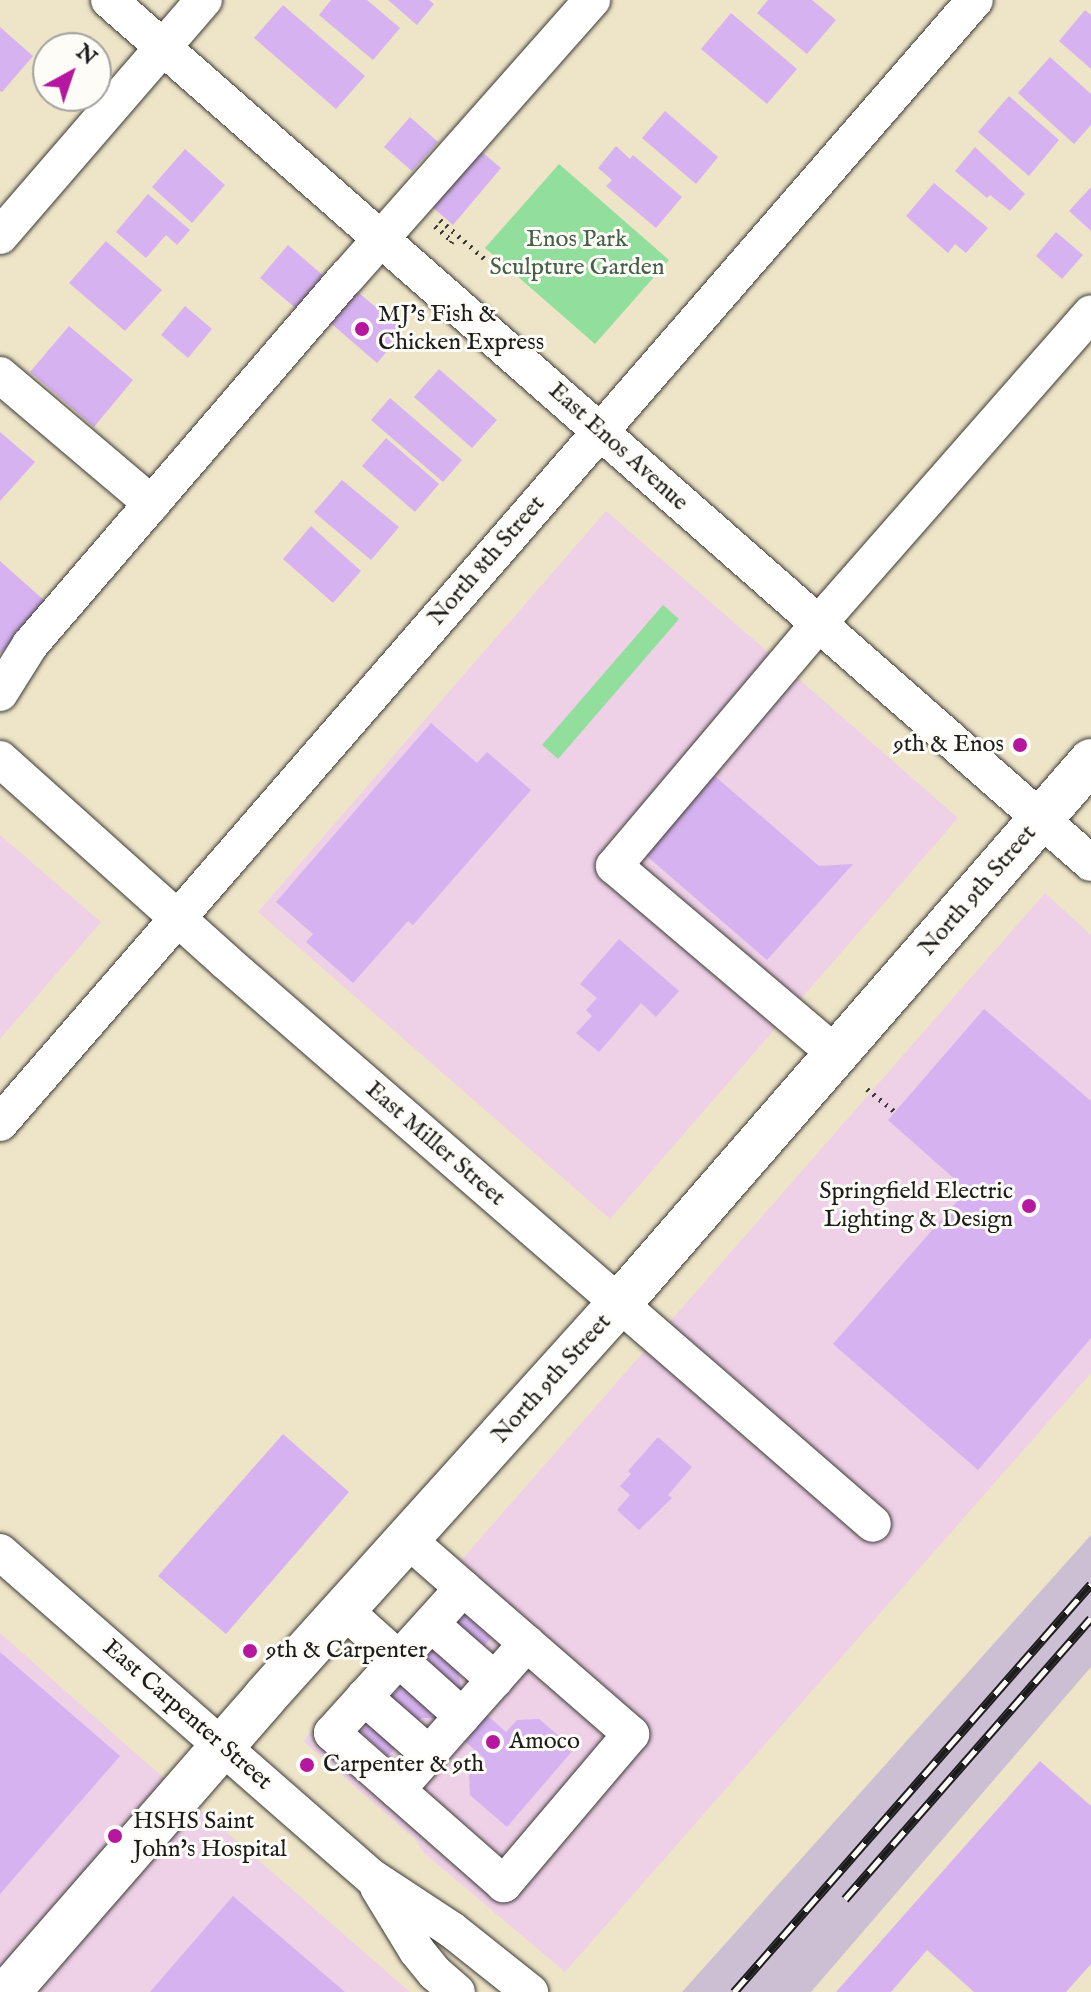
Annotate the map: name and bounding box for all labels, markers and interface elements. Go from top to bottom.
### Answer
north arrow [32,32,112,112]
text: N [70,38,102,72]
park label: Enos Park Sculpture Garden [489,226,665,282]
place label: MJ's Fish & Chicken Express [378,301,544,357]
marker: MJ's Fish & Chicken Express [353,320,371,338]
street label: East Enos Avenue [542,377,694,517]
street label: North 8th Street [423,490,551,632]
place label: 9th & Enos [893,731,1004,759]
marker: 9th & Enos [1011,736,1029,754]
street label: North 9th Street [913,820,1043,962]
street label: East Miller Street [359,1076,511,1212]
place label: Springfield Electric Lighting & Design [819,1178,1013,1234]
marker: Springfield Electric Lighting & Design [1020,1197,1038,1215]
street label: North 9th Street [486,1308,618,1450]
street label: East Carpenter Street [96,1634,278,1796]
place label: 9th & Carpenter [266,1637,427,1665]
marker: 9th & Carpenter [241,1642,259,1660]
place label: Amoco [509,1728,580,1756]
marker: Amoco [484,1733,502,1751]
place label: Carpenter & 9th [323,1751,484,1779]
marker: Carpenter & 9th [298,1756,316,1774]
place label: HSHS Saint John's Hospital [133,1808,287,1864]
marker: HSHS Saint John's Hospital [104,1825,126,1847]

